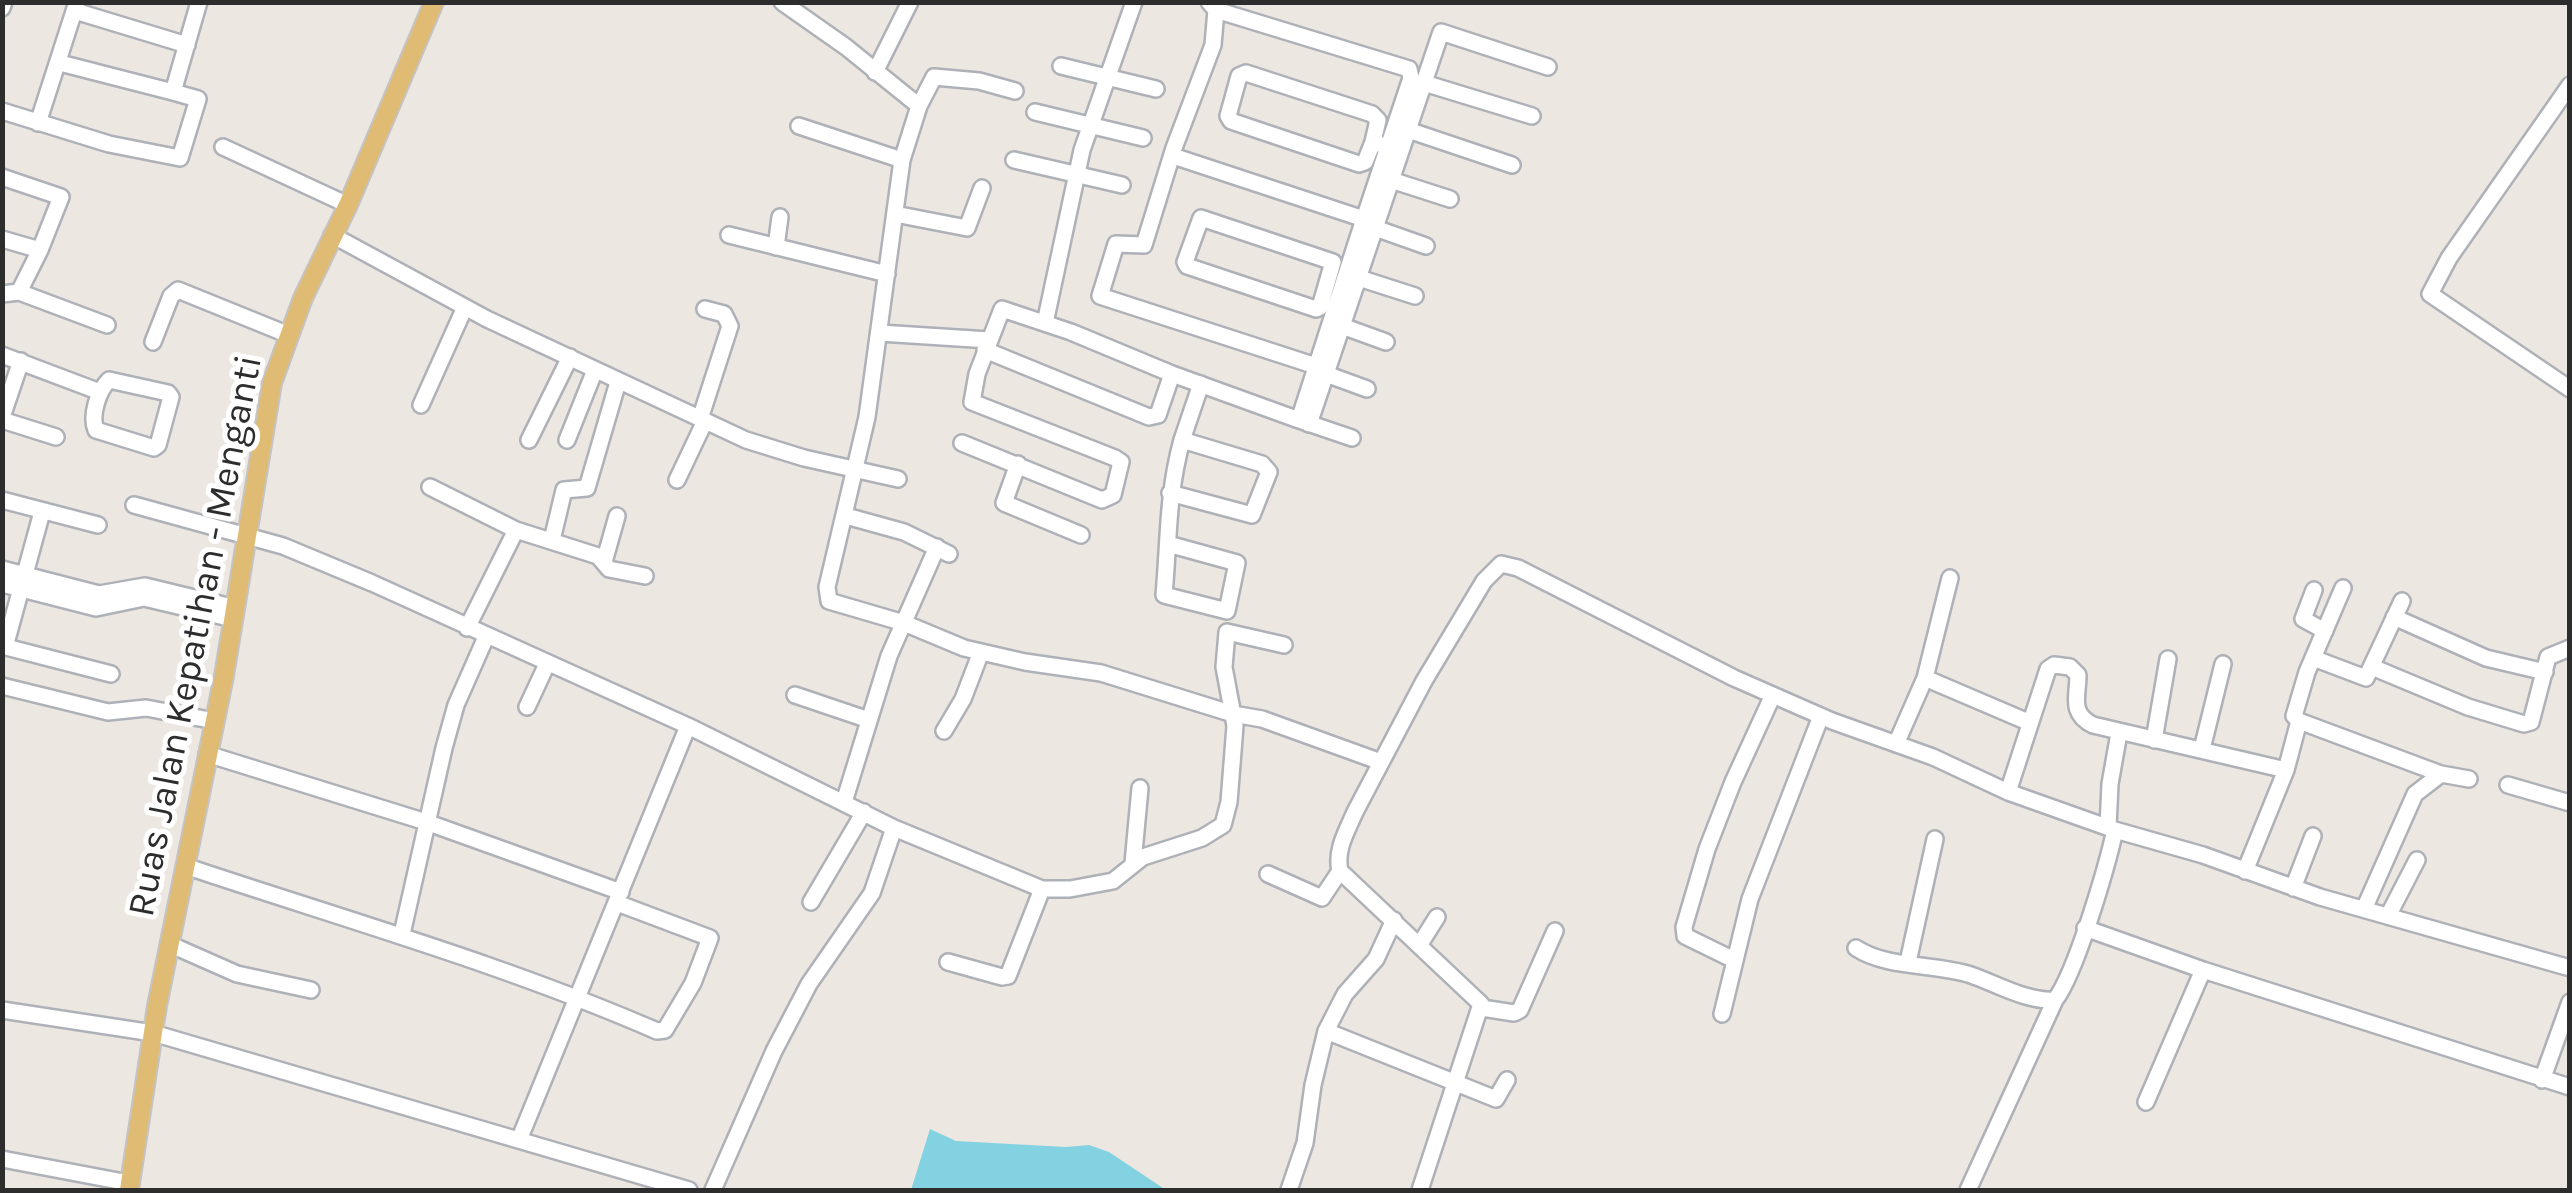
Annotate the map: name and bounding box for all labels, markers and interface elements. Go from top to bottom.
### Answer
street label: Ruas Jalan Kepatihan - Menganti [119,351,273,921]

